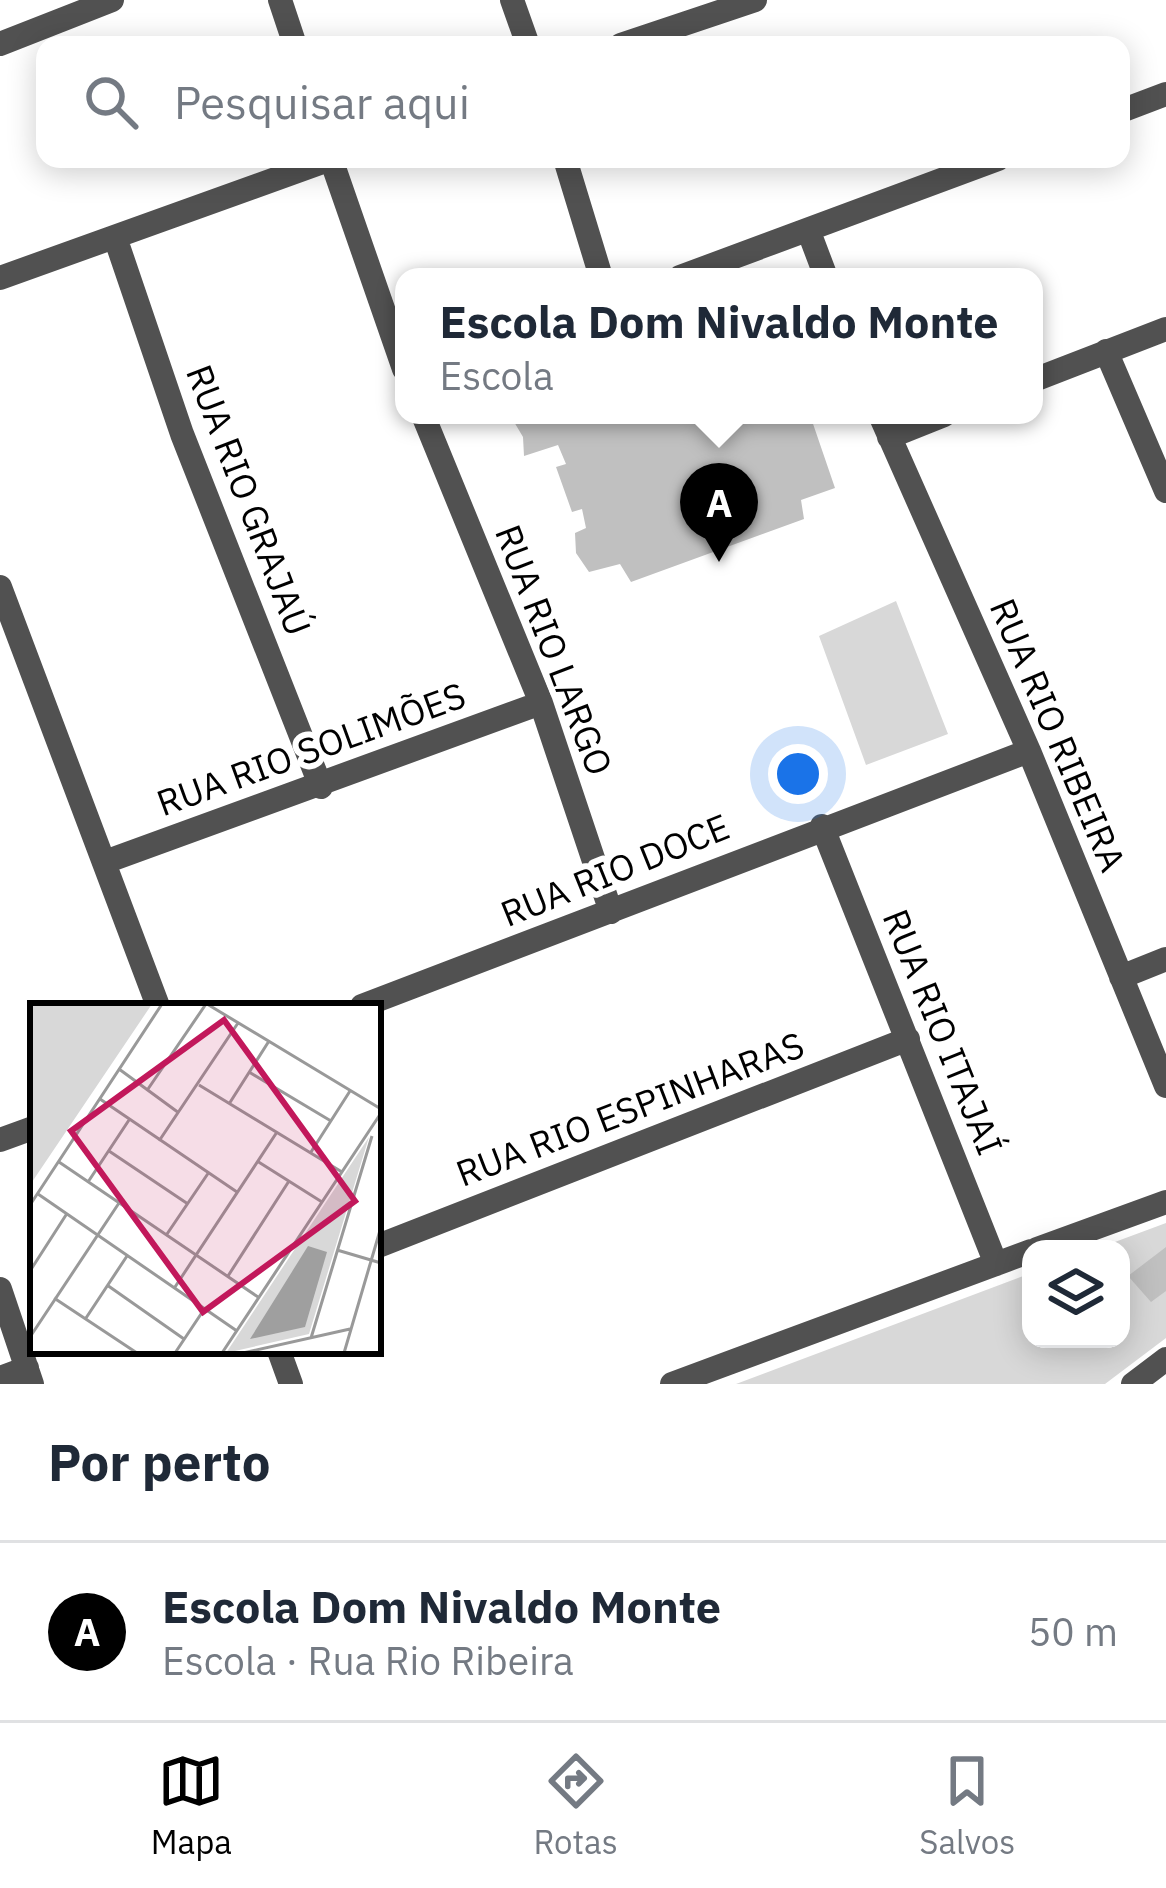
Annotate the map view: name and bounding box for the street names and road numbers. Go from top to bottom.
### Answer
street label: RUA RIO GRAJAÚ [176,358,323,642]
street label: RUA RIO LARGO [485,518,624,782]
street label: RUA RIO RIBEIRA [980,591,1137,878]
street label: RUA RIO SOLIMÕES [150,671,472,826]
street label: RUA RIO DOCE [494,802,736,937]
street label: RUA RIO ITAJAÍ [873,902,1014,1162]
street label: RUA RIO ESPINHARAS [449,1021,810,1197]

